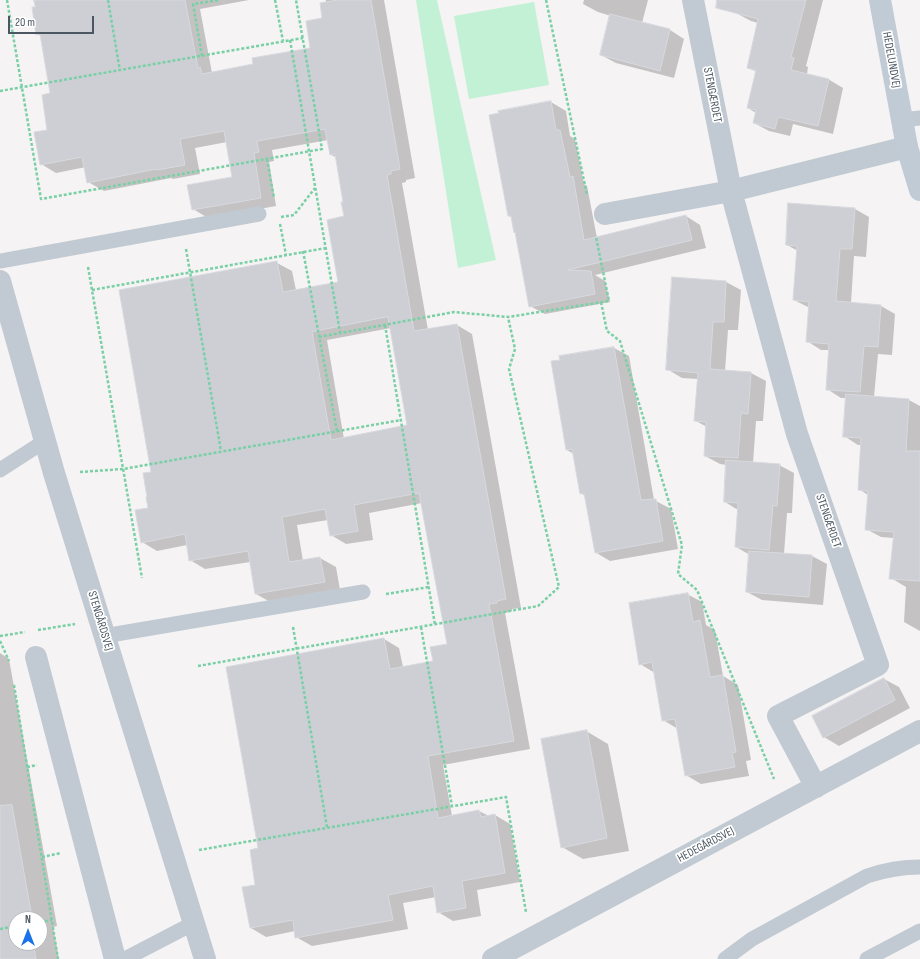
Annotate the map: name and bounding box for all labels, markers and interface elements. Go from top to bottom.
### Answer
scale bar [10,8,96,34]
text: 20 m [15,15,35,30]
street label: HEDELUNDVEJ [879,31,903,89]
street label: STENGÆRDET [700,66,724,124]
street label: STENGÆRDET [812,492,844,550]
street label: STENGÅRDSVEJ [84,590,116,652]
street label: HEDEGÅRDSVEJ [675,824,737,866]
north arrow [8,911,48,951]
text: N [25,913,31,926]

